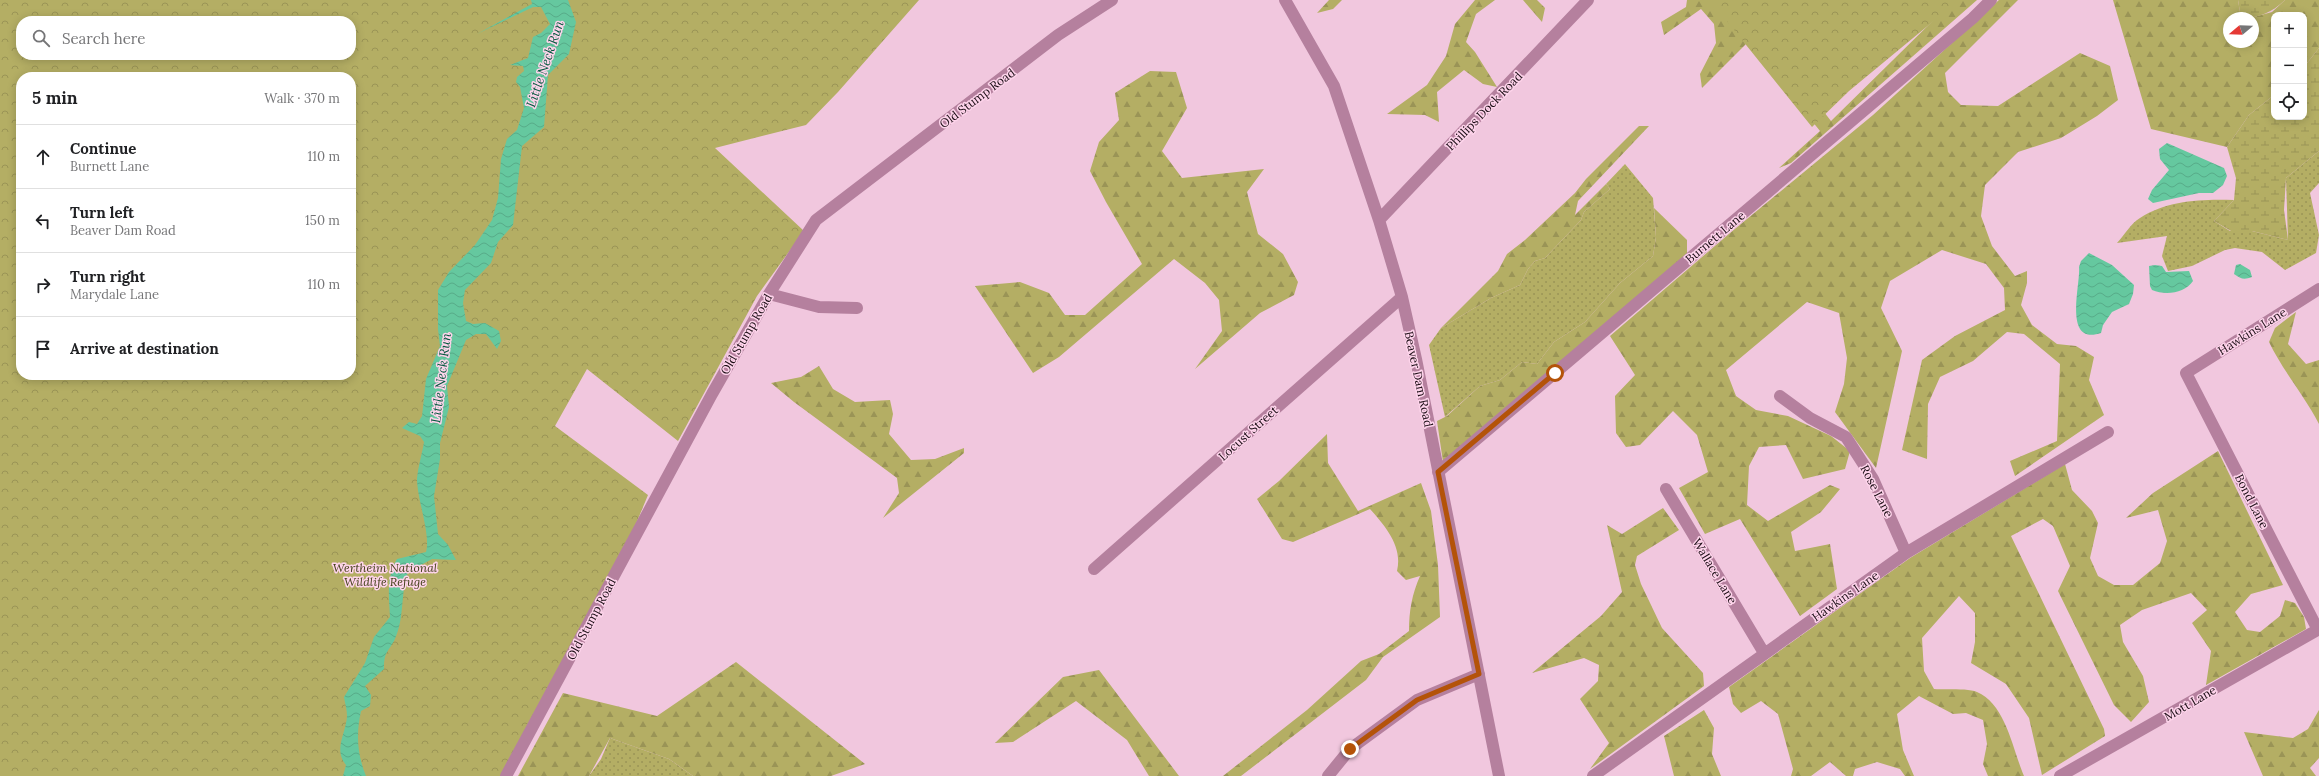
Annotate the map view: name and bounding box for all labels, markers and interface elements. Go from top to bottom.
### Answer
north arrow [2223,12,2259,48]
map controls [2271,12,2307,120]
button: + [2271,12,2307,48]
search box [16,16,356,60]
water label: Little Neck Run [522,18,568,110]
icon: search [30,27,52,49]
text: Search here [62,29,145,48]
button: − [2271,48,2307,84]
street label: Old Stump Road [936,65,1018,131]
street label: Phillips Dock Road [1443,69,1525,153]
button: locate [2271,84,2307,120]
text: 5 min [32,87,78,109]
text: Walk · 370 m [264,90,340,107]
text: Continue [70,139,136,158]
icon: ahead [32,146,54,168]
text: 110 m [307,148,340,165]
text: Burnett Lane [70,158,149,175]
text: Turn left [70,203,134,222]
street label: Burnett Lane [1682,207,1748,266]
icon: left [32,210,54,232]
text: 150 m [305,212,340,229]
text: Beaver Dam Road [70,222,176,239]
text: Turn right [70,267,146,286]
icon: right [32,274,54,296]
text: 110 m [307,276,340,293]
text: Marydale Lane [70,286,159,303]
street label: Old Stump Road [717,291,775,377]
street label: Hawkins Lane [2215,304,2289,358]
street label: Beaver Dam Road [1402,330,1436,428]
water label: Little Neck Run [427,332,455,424]
icon: arrive [32,338,54,360]
text: Arrive at destination [70,339,219,358]
route start [1546,364,1564,382]
street label: Locust Street [1215,402,1281,464]
street label: Rose Lane [1857,462,1897,520]
street label: Bond Lane [2232,471,2272,531]
street label: Wallace Lane [1690,536,1741,607]
park label: Wertheim National Wildlife Refuge [333,560,438,589]
street label: Hawkins Lane [1809,567,1882,624]
street label: Old Stump Road [563,575,619,663]
street label: Mott Lane [2161,682,2219,724]
route end [1341,740,1359,758]

